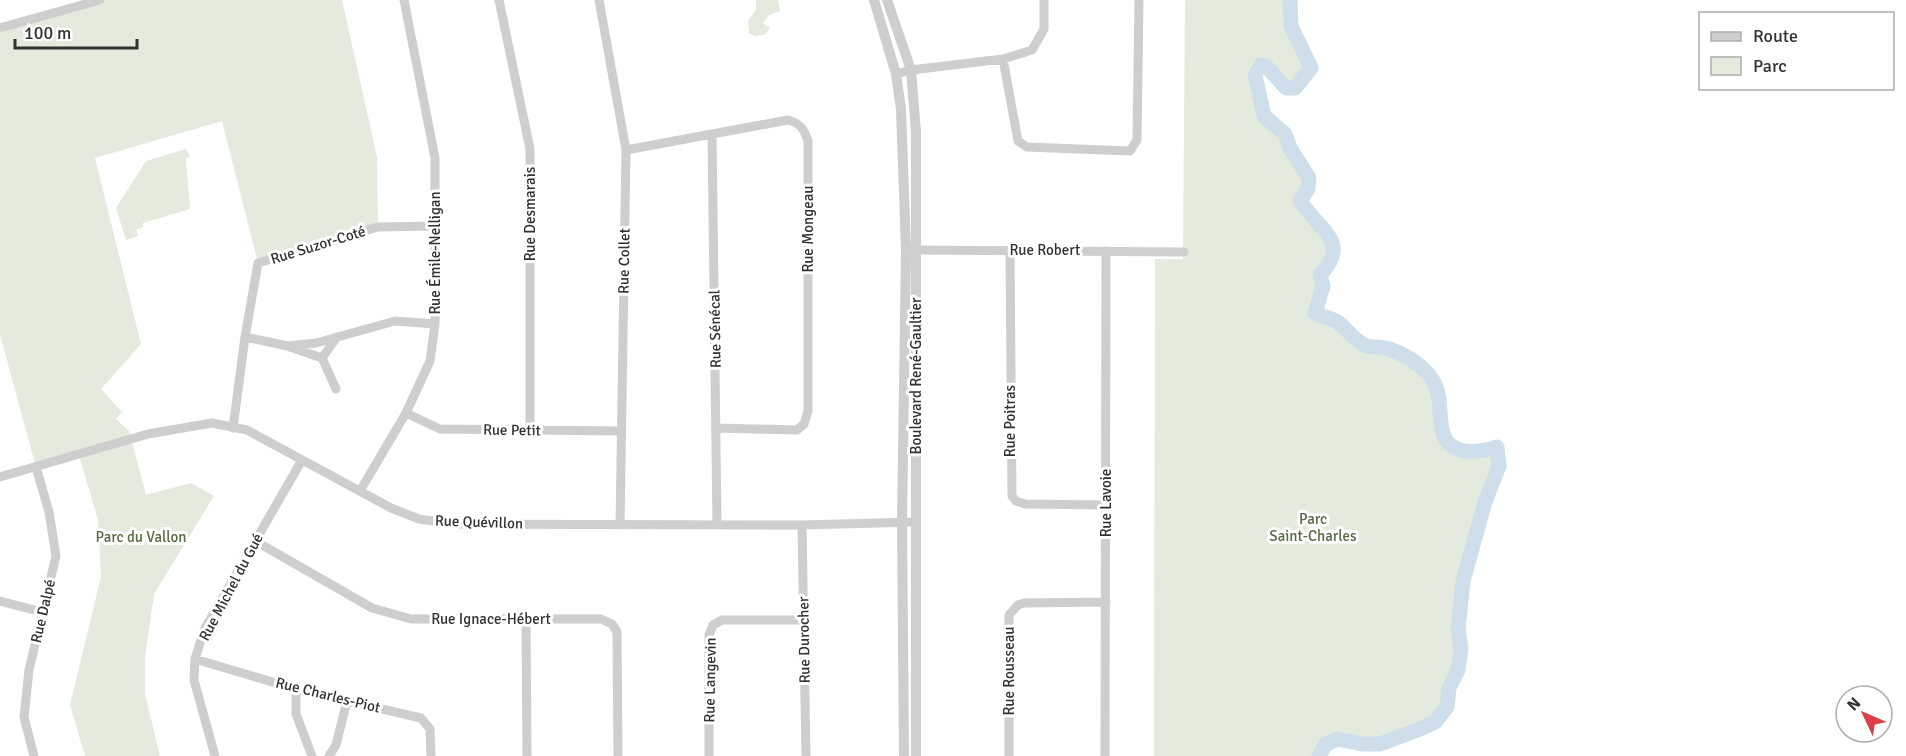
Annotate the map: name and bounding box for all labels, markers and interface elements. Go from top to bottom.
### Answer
scale bar [15,12,136,50]
legend [1699,12,1894,90]
text: 100 m [24,22,71,44]
text: Route [1753,25,1798,47]
text: Parc [1753,55,1787,77]
street label: Rue Desmarais [521,166,539,261]
street label: Rue Mongeau [799,186,817,273]
street label: Rue Émile-Nelligan [425,191,444,315]
street label: Rue Suzor-Coté [268,222,368,268]
street label: Rue Collet [614,228,634,294]
street label: Rue Robert [1010,241,1080,259]
street label: Rue Sénécal [705,290,725,368]
street label: Boulevard René-Gaultier [907,297,925,455]
street label: Rue Poitras [1001,384,1019,457]
street label: Rue Petit [483,420,541,440]
street label: Rue Lavoie [1097,469,1115,537]
park label: Parc Saint-Charles [1269,510,1357,545]
street label: Rue Quévillon [435,511,523,533]
park label: Parc du Vallon [96,528,186,546]
street label: Rue Michel du Gué [195,530,267,644]
street label: Rue Dalpé [27,577,59,645]
street label: Rue Durocher [794,596,814,684]
street label: Rue Ignace-Hébert [431,610,551,628]
street label: Rue Rousseau [1000,627,1018,715]
street label: Rue Langevin [700,637,720,723]
street label: Rue Charles-Piot [274,673,382,717]
north arrow [1834,684,1894,744]
text: N [1843,693,1865,715]

